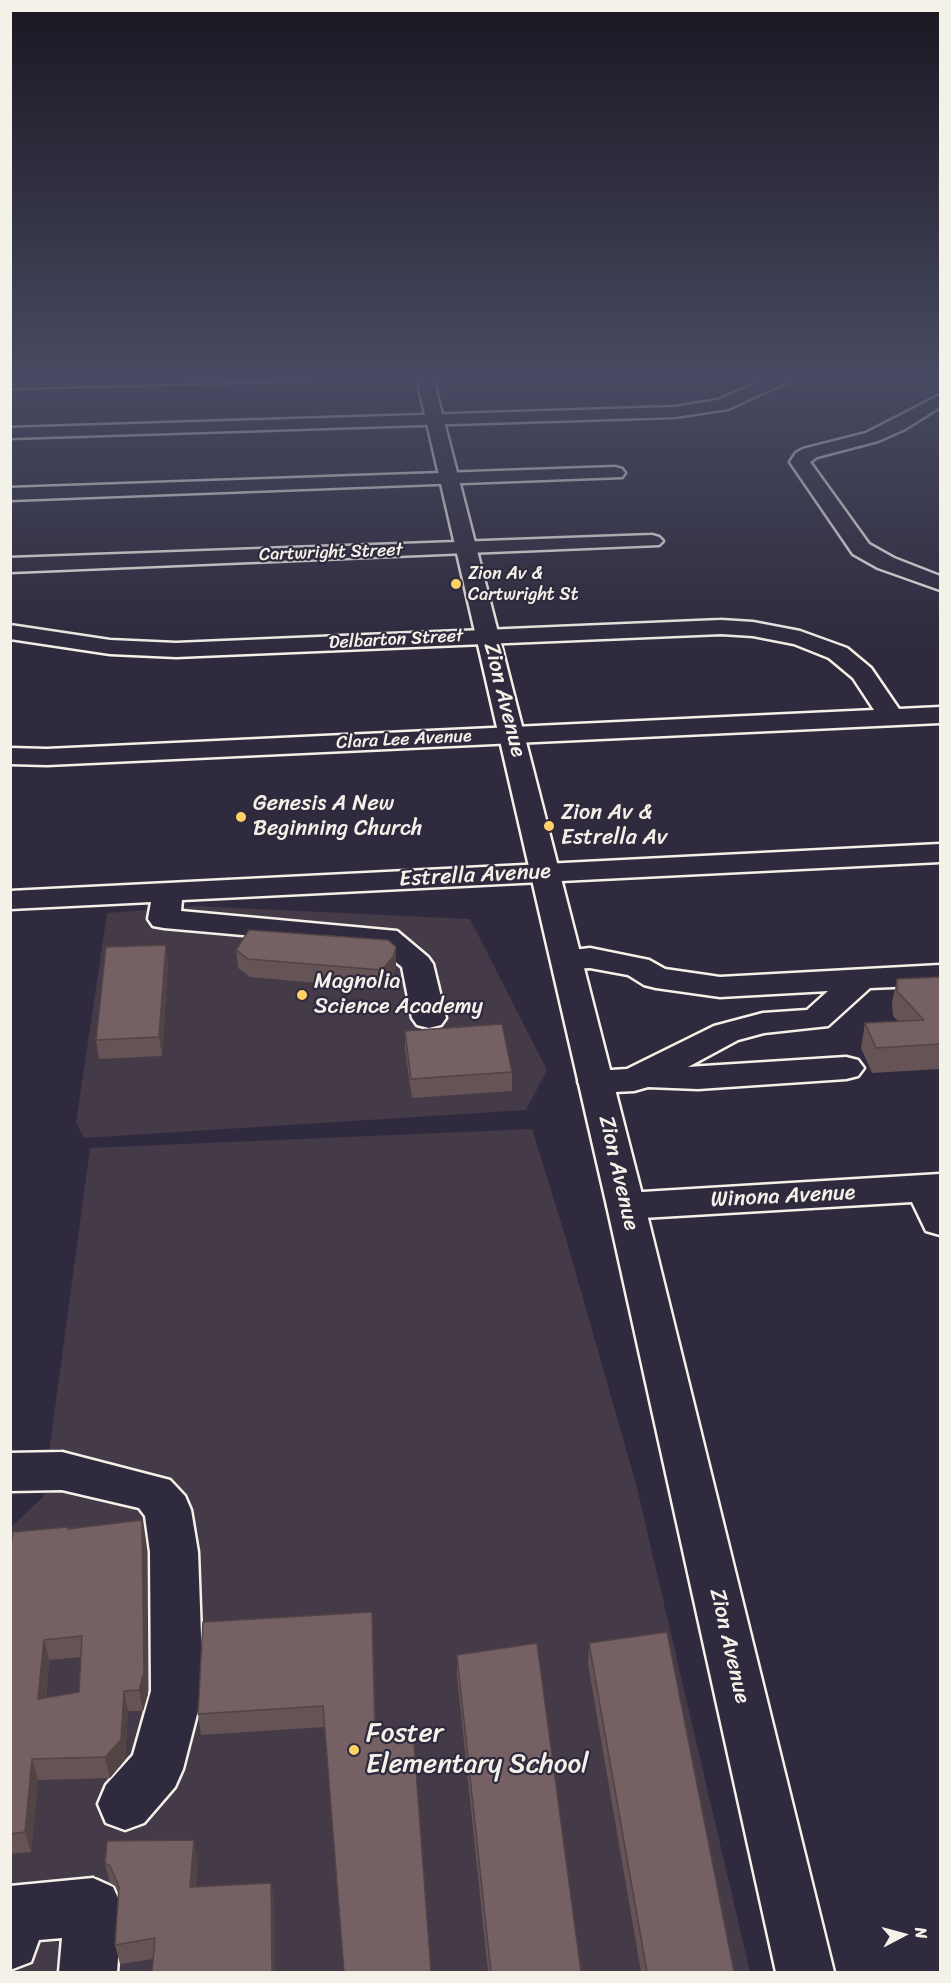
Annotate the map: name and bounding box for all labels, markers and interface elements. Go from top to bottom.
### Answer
street label: Cartwright Street [259,540,403,566]
place label: Zion Av & Cartwright St [468,563,579,606]
marker: Zion Av & Cartwright St [449,577,463,591]
street label: Delbarton Street [328,626,464,654]
street label: Zion Avenue [477,640,531,760]
street label: Clara Lee Avenue [336,726,472,754]
place label: Genesis A New Beginning Church [253,791,423,842]
place label: Zion Av & Estrella Av [561,800,667,852]
marker: Genesis A New Beginning Church [234,810,248,824]
marker: Zion Av & Estrella Av [542,819,556,833]
street label: Estrella Avenue [399,859,551,893]
place label: Magnolia Science Academy [314,969,483,1020]
marker: Magnolia Science Academy [295,988,309,1002]
street label: Zion Avenue [592,1113,644,1233]
street label: Winona Avenue [710,1180,856,1214]
street label: Zion Avenue [703,1586,755,1706]
place label: Foster Elementary School [366,1718,589,1781]
marker: Foster Elementary School [347,1743,361,1757]
north arrow [873,1905,933,1965]
text: N [906,1926,936,1940]

